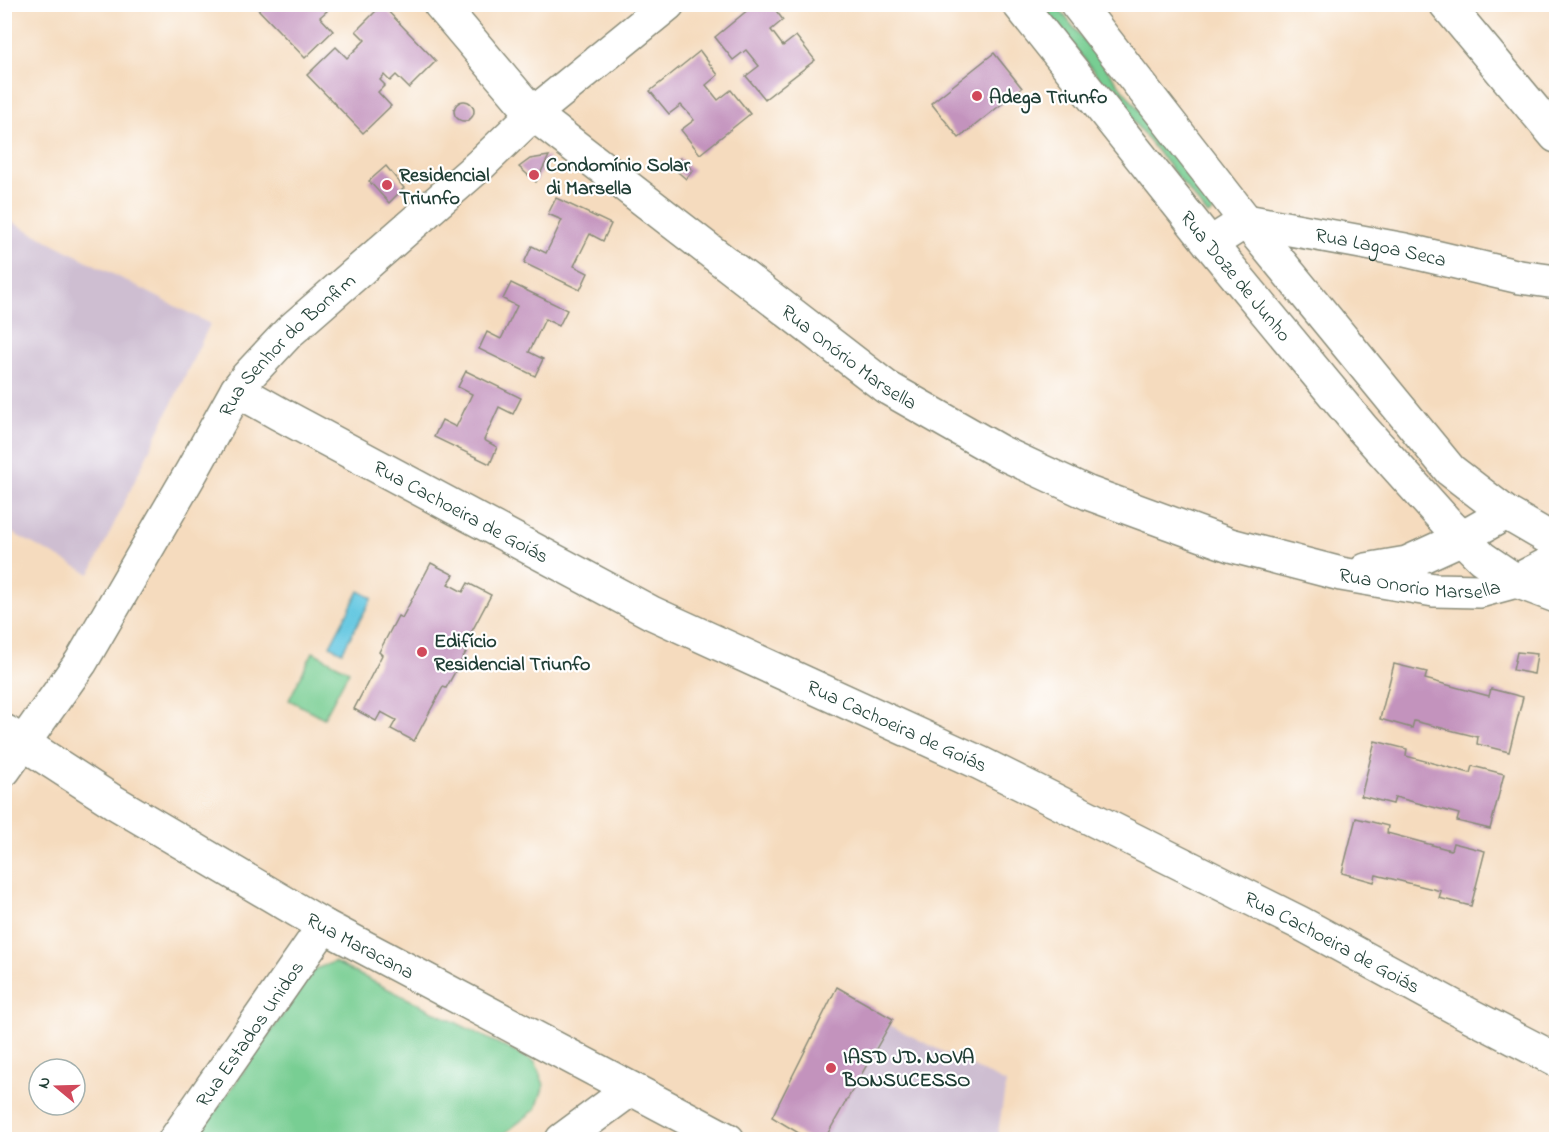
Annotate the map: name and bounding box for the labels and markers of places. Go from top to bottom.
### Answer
place label: Adega Triunfo [989,84,1107,114]
marker: Adega Triunfo [970,89,984,103]
place label: Condomínio Solar di Marsella [546,152,691,204]
place label: Residencial Triunfo [399,162,490,214]
marker: Condomínio Solar di Marsella [527,168,541,182]
marker: Residencial Triunfo [380,178,394,192]
place label: Edifício Residencial Triunfo [434,628,590,680]
marker: Edifício Residencial Triunfo [415,645,429,659]
place label: IASD JD. NOVA BONSUCESSO [842,1044,974,1096]
marker: IASD JD. NOVA BONSUCESSO [824,1061,838,1075]

